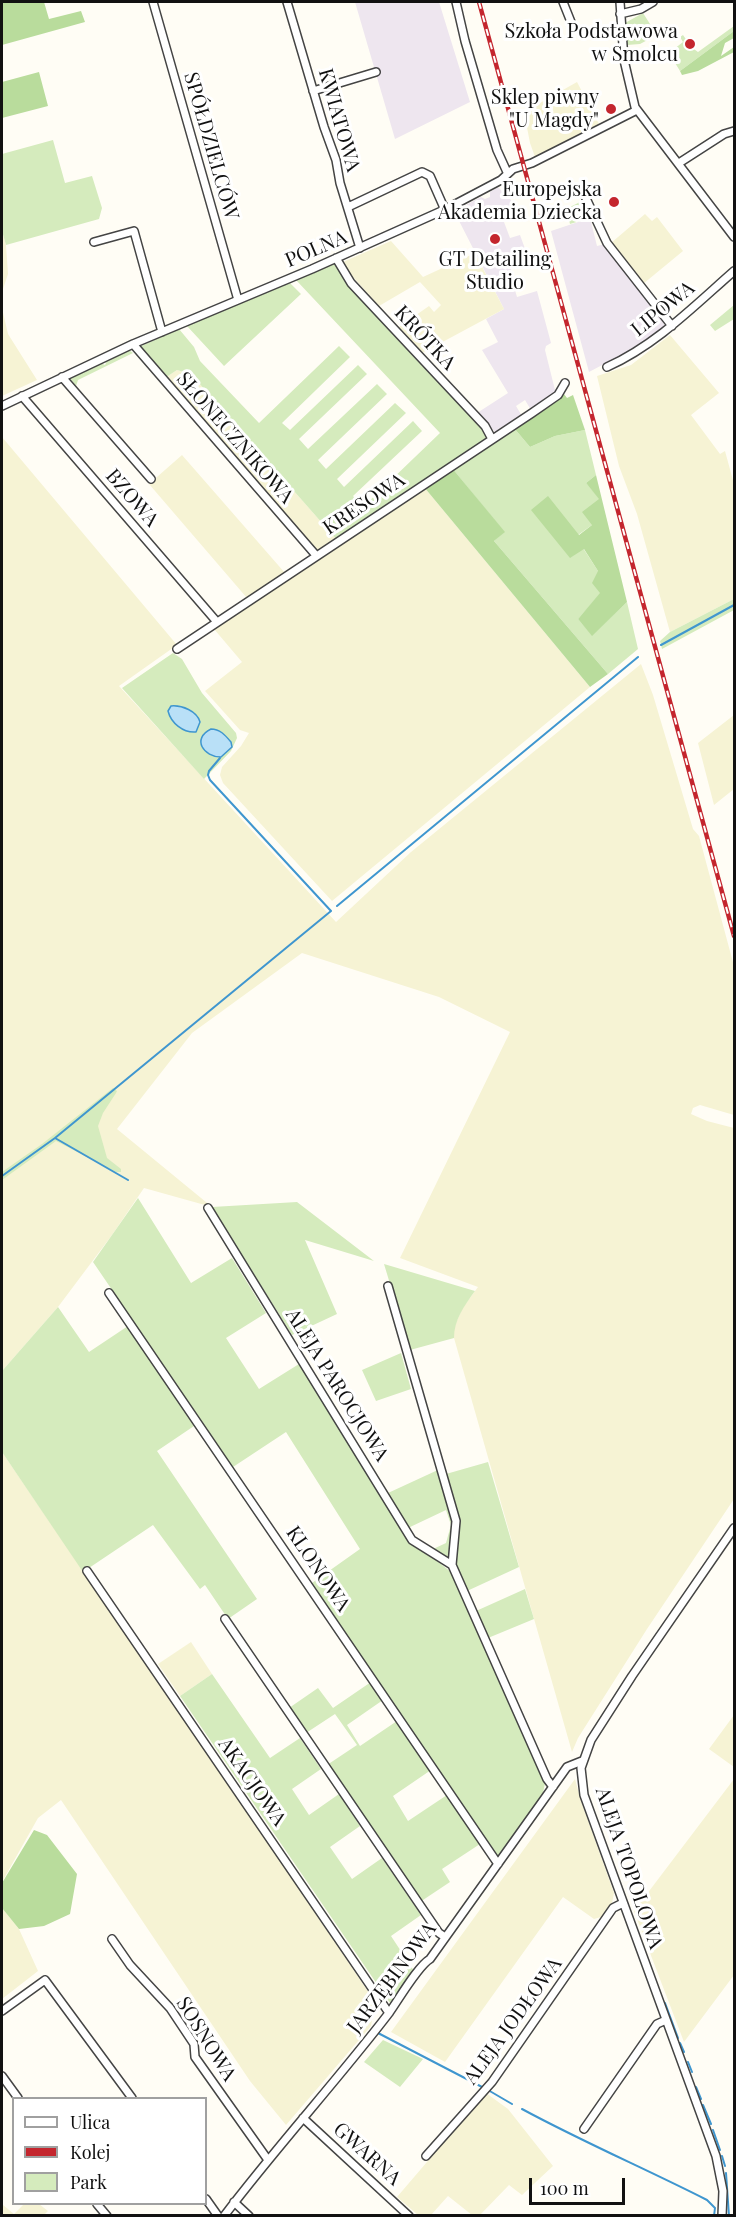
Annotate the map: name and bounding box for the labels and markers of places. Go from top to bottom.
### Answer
place label: Szkoła Podstawowa w Smolcu [505,20,678,67]
marker: Szkoła Podstawowa w Smolcu [683,37,697,51]
place label: Sklep piwny "U Magdy" [491,86,599,133]
marker: Sklep piwny "U Magdy" [604,102,618,116]
place label: Europejska Akademia Dziecka [438,178,602,225]
marker: Europejska Akademia Dziecka [607,195,621,209]
marker: GT Detailing Studio [488,232,502,246]
place label: GT Detailing Studio [439,248,551,295]

